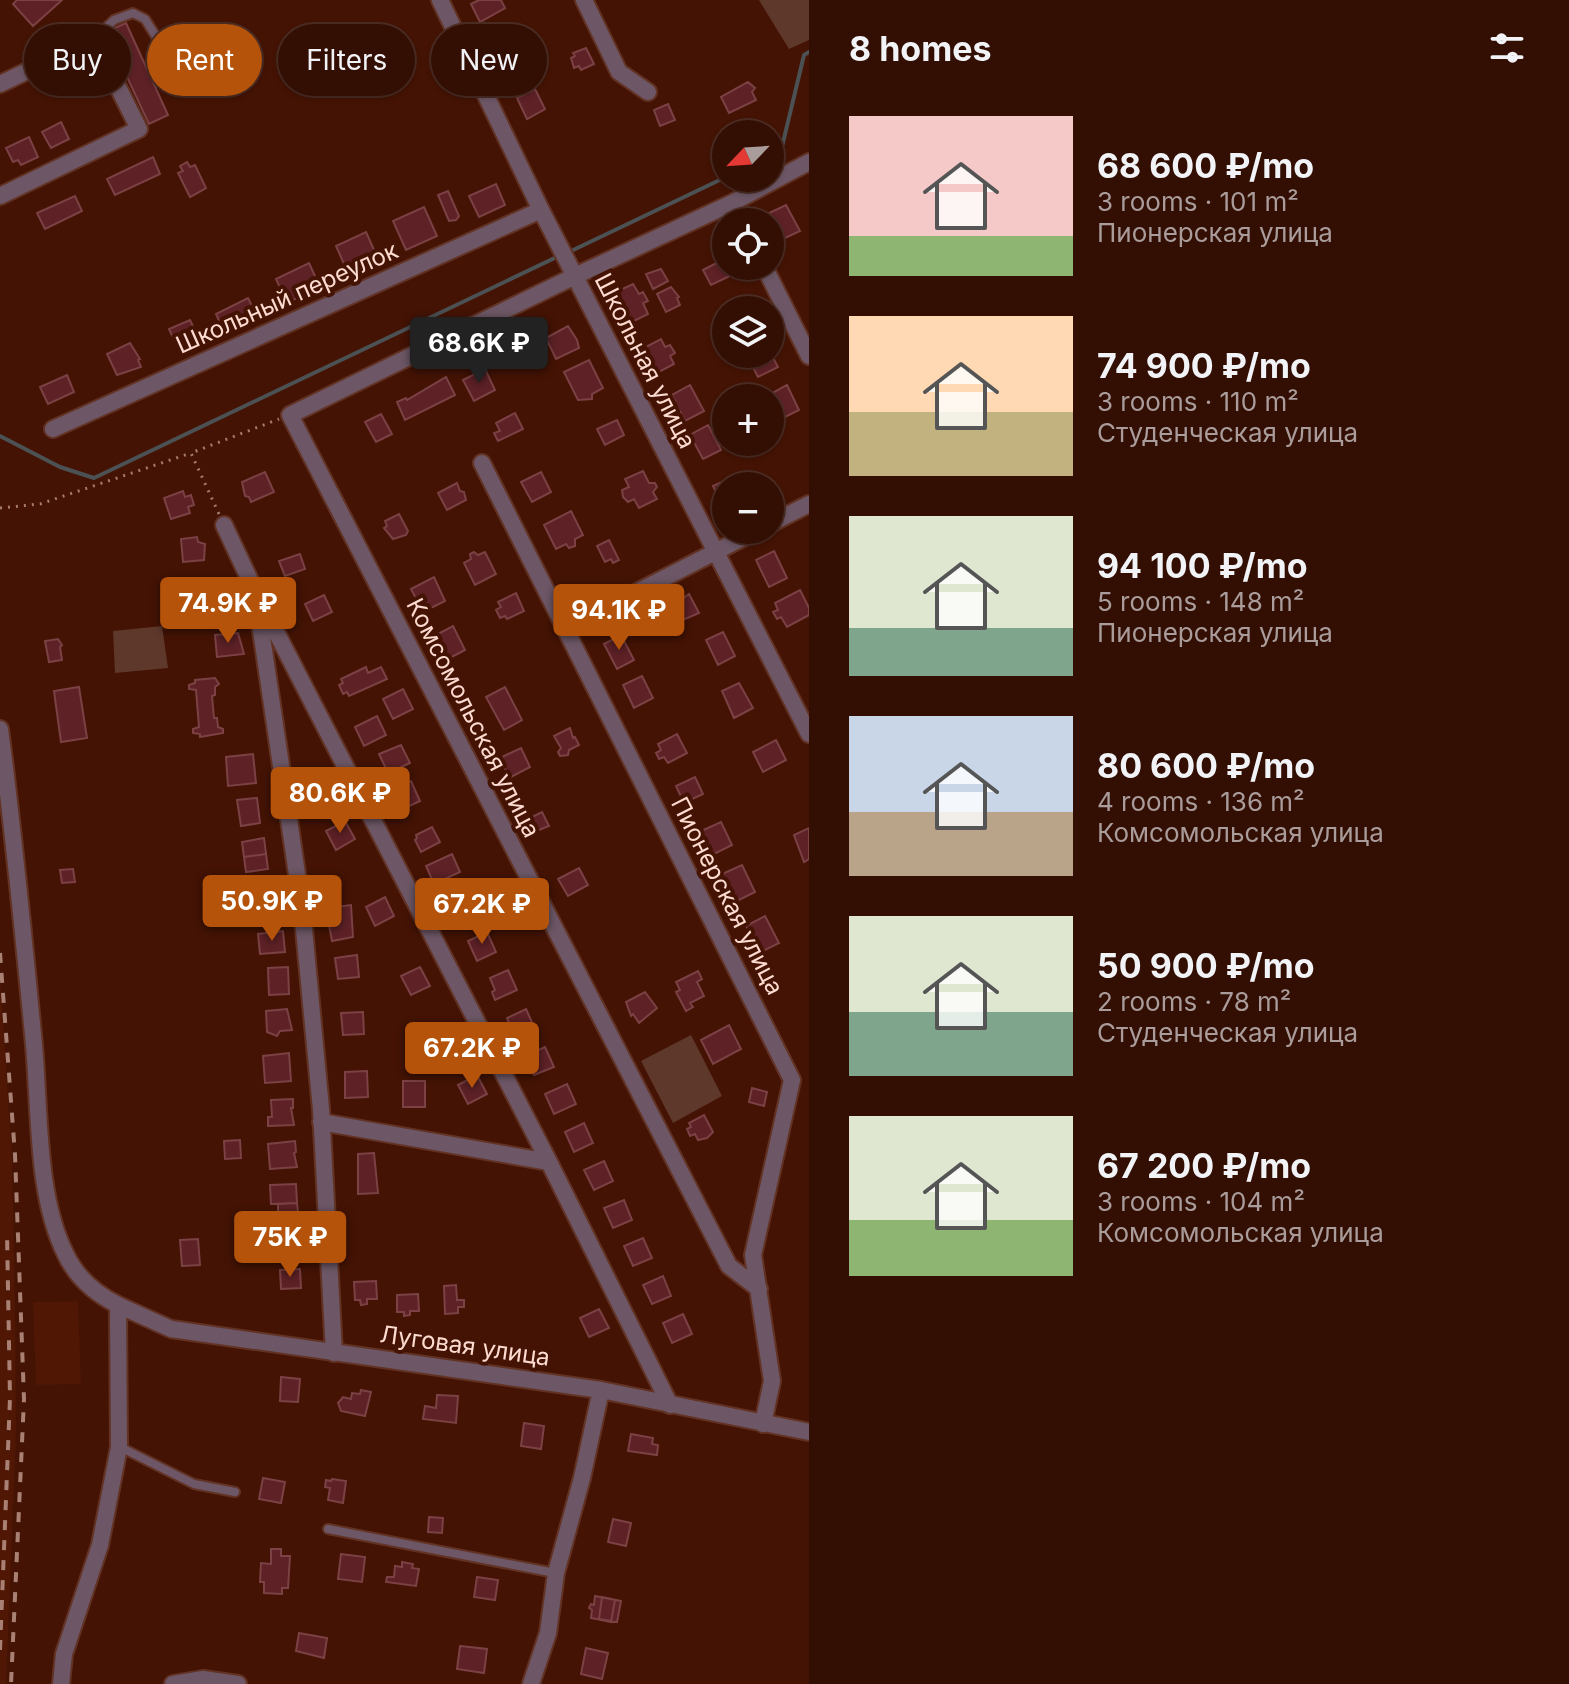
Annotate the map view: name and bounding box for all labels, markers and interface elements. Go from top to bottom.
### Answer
chip: Buy [24,24,131,96]
chip: Rent [147,24,262,96]
chip: Filters [278,24,415,96]
chip: New [431,24,547,96]
icon: filters [1485,26,1529,70]
text: 8 homes [849,28,992,69]
north arrow [712,120,784,192]
map controls [712,120,784,544]
text: 68 600 ₽/mo [1097,145,1314,186]
icon: home [913,148,1009,244]
text: 3 rooms · 101 m² [1097,186,1299,217]
button: locate [712,208,784,280]
text: Пионерская улица [1097,217,1333,248]
street label: Школьный переулок [171,236,402,360]
street label: Школьная улица [589,268,702,453]
button: layers [712,296,784,368]
pin: 68.6K ₽ [405,317,553,385]
text: 68.6K ₽ [428,327,530,358]
text: 74 900 ₽/mo [1097,345,1311,386]
icon: home [913,348,1009,444]
button: + [712,384,784,456]
text: 3 rooms · 110 m² [1097,386,1299,417]
text: Студенческая улица [1097,417,1358,448]
button: − [712,472,784,544]
text: 94 100 ₽/mo [1097,545,1308,586]
icon: home [913,548,1009,644]
pin: 74.9K ₽ [154,577,302,645]
pin: 94.1K ₽ [545,584,693,652]
text: 5 rooms · 148 m² [1097,586,1304,617]
text: 74.9K ₽ [178,587,278,618]
street label: Комсомольская улица [400,593,546,842]
text: 94.1K ₽ [571,594,667,625]
text: Пионерская улица [1097,617,1333,648]
text: 80 600 ₽/mo [1097,745,1315,786]
icon: home [913,748,1009,844]
pin: 80.6K ₽ [266,767,414,835]
text: 80.6K ₽ [289,777,391,808]
text: 4 rooms · 136 m² [1097,786,1305,817]
street label: Пионерская улица [665,792,790,999]
text: Комсомольская улица [1097,817,1384,848]
pin: 50.9K ₽ [198,875,346,943]
pin: 67.2K ₽ [408,878,556,946]
text: 50.9K ₽ [221,885,323,916]
text: 67.2K ₽ [433,888,531,919]
text: 50 900 ₽/mo [1097,945,1315,986]
icon: home [913,948,1009,1044]
text: 2 rooms · 78 m² [1097,986,1291,1017]
text: Студенческая улица [1097,1017,1358,1048]
pin: 67.2K ₽ [398,1022,546,1090]
text: 67.2K ₽ [423,1032,521,1063]
text: 67 200 ₽/mo [1097,1145,1311,1186]
icon: home [913,1148,1009,1244]
text: 3 rooms · 104 m² [1097,1186,1305,1217]
pin: 75K ₽ [234,1211,346,1279]
text: Комсомольская улица [1097,1217,1384,1248]
text: 75K ₽ [252,1221,328,1252]
street label: Луговая улица [378,1319,552,1372]

